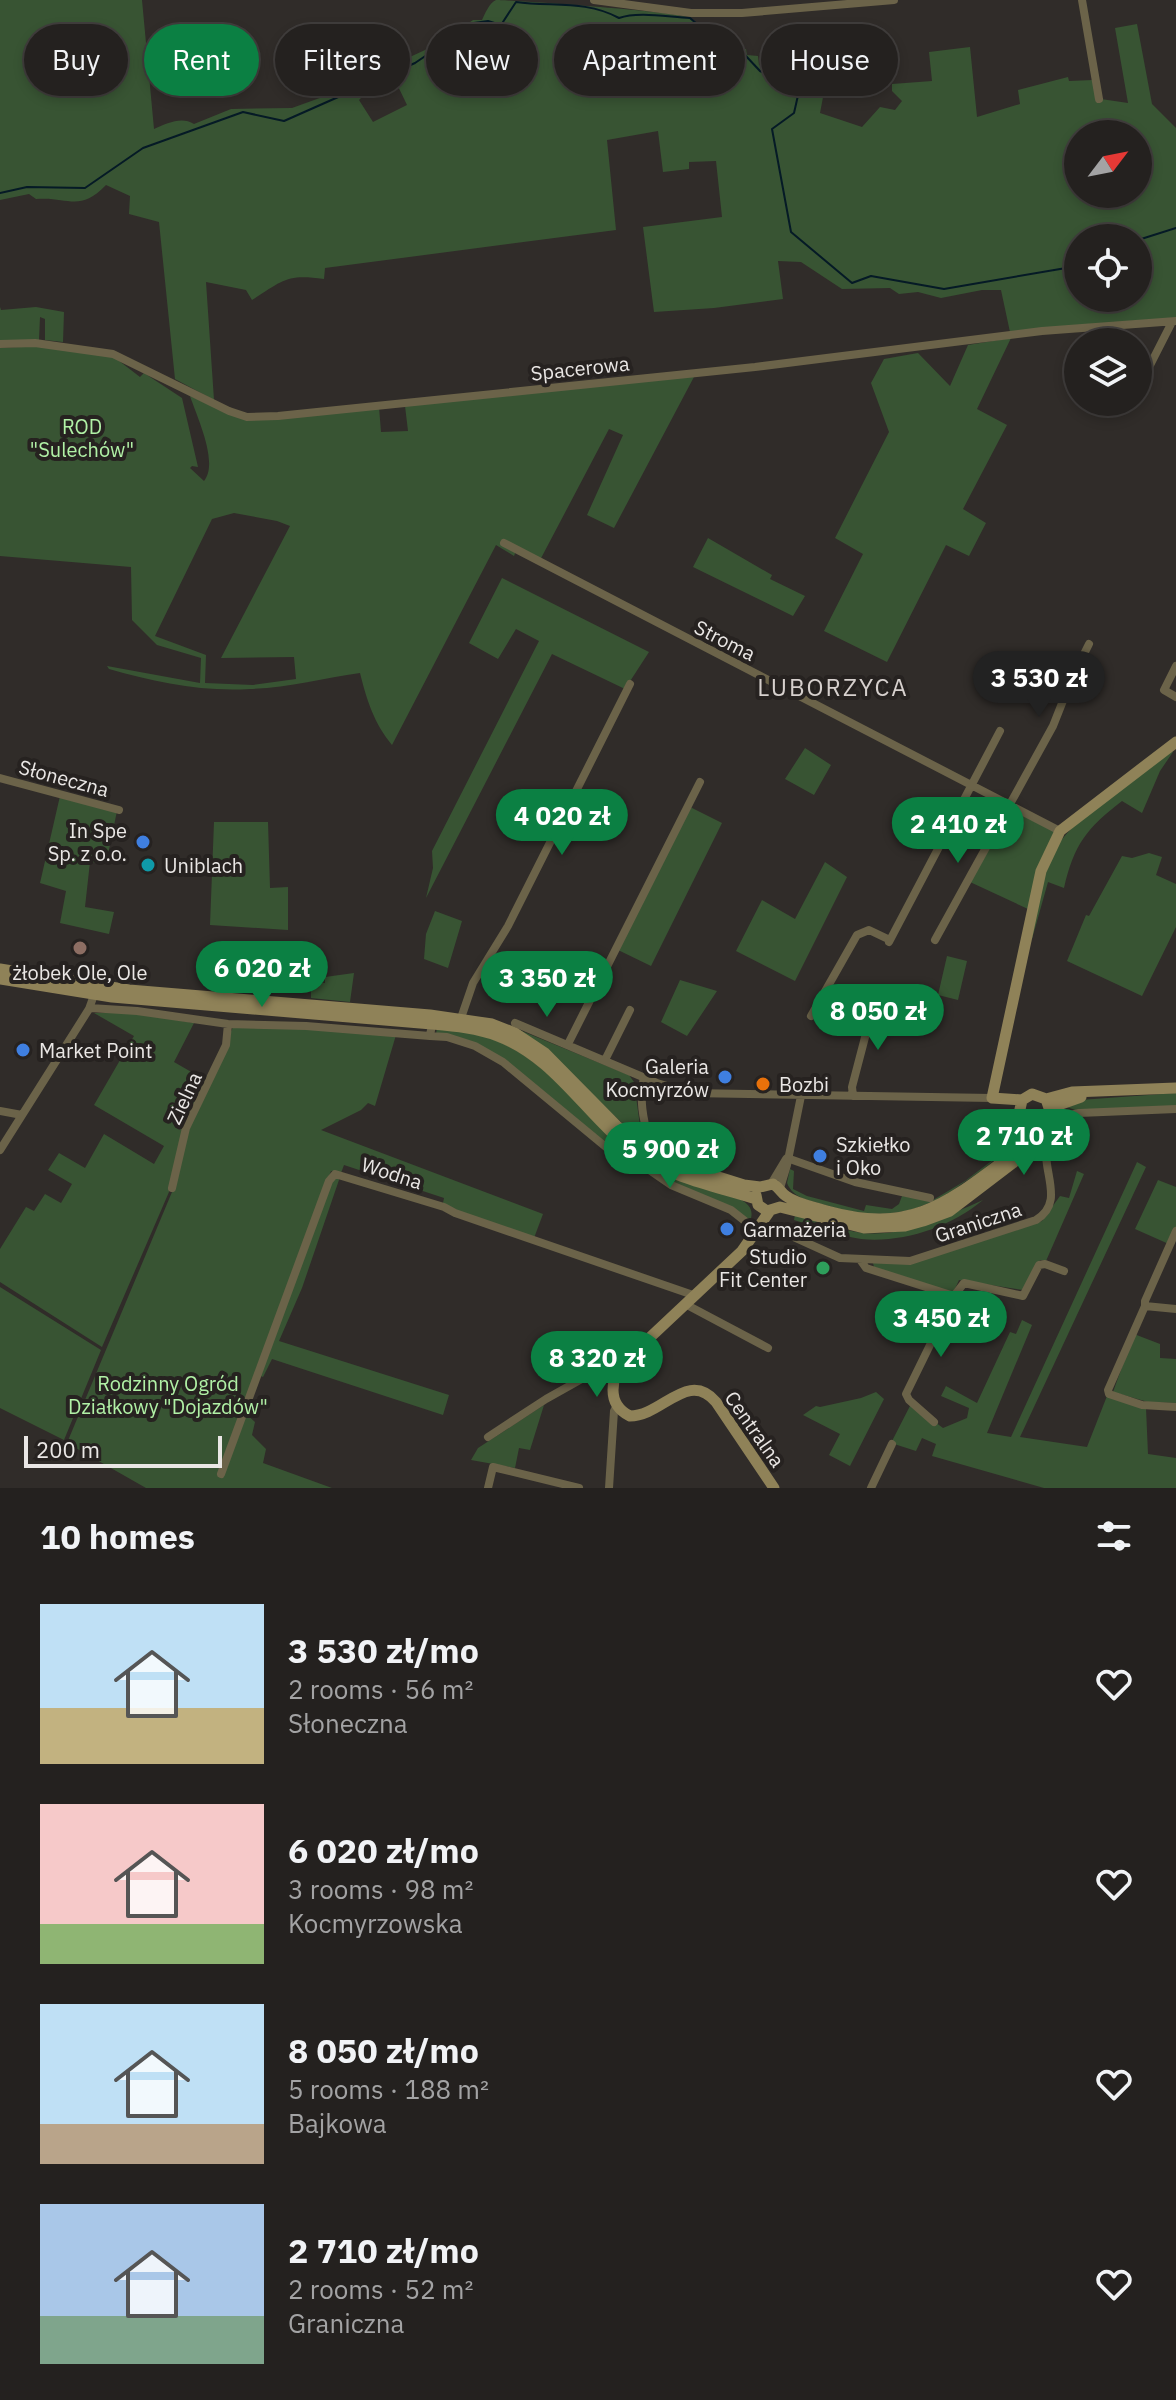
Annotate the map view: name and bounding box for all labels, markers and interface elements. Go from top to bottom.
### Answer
chip: Buy [24,24,128,96]
chip: Rent [144,24,259,96]
chip: Filters [275,24,410,96]
chip: New [426,24,538,96]
chip: Apartment [554,24,745,96]
chip: House [761,24,898,96]
north arrow [1064,120,1152,208]
map controls [1064,120,1152,416]
button: locate [1064,224,1152,312]
button: layers [1064,328,1152,416]
street label: Spacerowa [529,349,631,387]
park label: ROD "Sulechów" [30,413,134,463]
street label: Stroma [690,613,760,667]
pin: 3 530 zł [956,651,1122,719]
text: 3 530 zł [991,660,1087,694]
district label: LUBORZYCA [757,671,909,703]
street label: Słoneczna [16,753,112,803]
pin: 4 020 zł [479,789,645,857]
pin: 2 410 zł [875,797,1041,865]
text: 4 020 zł [514,798,610,832]
text: 2 410 zł [910,806,1006,840]
place label: In Spe Sp. z o.o. [48,817,127,867]
marker: In Spe Sp. z o.o. [134,833,152,851]
place label: Uniblach [164,852,243,879]
marker: Uniblach [139,856,157,874]
marker: żłobek Ole, Ole [71,939,89,957]
pin: 6 020 zł [179,941,345,1009]
text: 6 020 zł [214,950,310,984]
pin: 3 350 zł [464,951,630,1019]
place label: żłobek Ole, Ole [13,959,147,986]
text: 3 350 zł [499,960,595,994]
pin: 8 050 zł [795,984,961,1052]
text: 8 050 zł [830,993,926,1027]
place label: Market Point [39,1037,152,1064]
marker: Market Point [14,1041,32,1059]
place label: Galeria Kocmyrzów [605,1053,709,1103]
street label: Zielna [160,1067,208,1129]
marker: Galeria Kocmyrzów [716,1068,734,1086]
place label: Bozbi [779,1071,829,1098]
marker: Bozbi [754,1075,772,1093]
pin: 2 710 zł [941,1109,1107,1177]
text: 2 710 zł [976,1118,1072,1152]
pin: 5 900 zł [587,1122,753,1190]
text: 5 900 zł [622,1131,718,1165]
place label: Szkiełko i Oko [836,1131,910,1181]
marker: Szkiełko i Oko [811,1147,829,1165]
street label: Wodna [358,1151,426,1196]
street label: Graniczna [931,1195,1025,1249]
place label: Garmażeria [743,1216,846,1243]
marker: Garmażeria [718,1220,736,1238]
place label: Studio Fit Center [719,1243,807,1293]
marker: Studio Fit Center [814,1259,832,1277]
pin: 3 450 zł [858,1291,1024,1359]
text: 3 450 zł [893,1300,989,1334]
pin: 8 320 zł [514,1331,680,1399]
text: 8 320 zł [549,1340,645,1374]
park label: Rodzinny Ogród Działkowy "Dojazdów" [68,1370,268,1420]
street label: Centralna [719,1386,791,1473]
scale bar [24,1432,222,1468]
text: 200 m [36,1435,100,1464]
text: 10 homes [40,1514,195,1558]
icon: filters [1092,1514,1136,1558]
text: 3 530 zł/mo [288,1628,479,1672]
icon: home [104,1636,200,1732]
icon: heart [1092,1662,1136,1706]
text: 2 rooms · 56 m² [288,1672,473,1706]
text: Słoneczna [288,1706,408,1740]
text: 6 020 zł/mo [288,1828,479,1872]
icon: home [104,1836,200,1932]
icon: heart [1092,1862,1136,1906]
text: 3 rooms · 98 m² [288,1872,473,1906]
text: Kocmyrzowska [288,1906,463,1940]
text: 8 050 zł/mo [288,2028,479,2072]
icon: home [104,2036,200,2132]
icon: heart [1092,2062,1136,2106]
text: 5 rooms · 188 m² [288,2072,489,2106]
text: Bajkowa [288,2106,387,2140]
text: 2 710 zł/mo [288,2228,479,2272]
icon: home [104,2236,200,2332]
icon: heart [1092,2262,1136,2306]
text: 2 rooms · 52 m² [288,2272,473,2306]
text: Graniczna [288,2306,404,2340]

